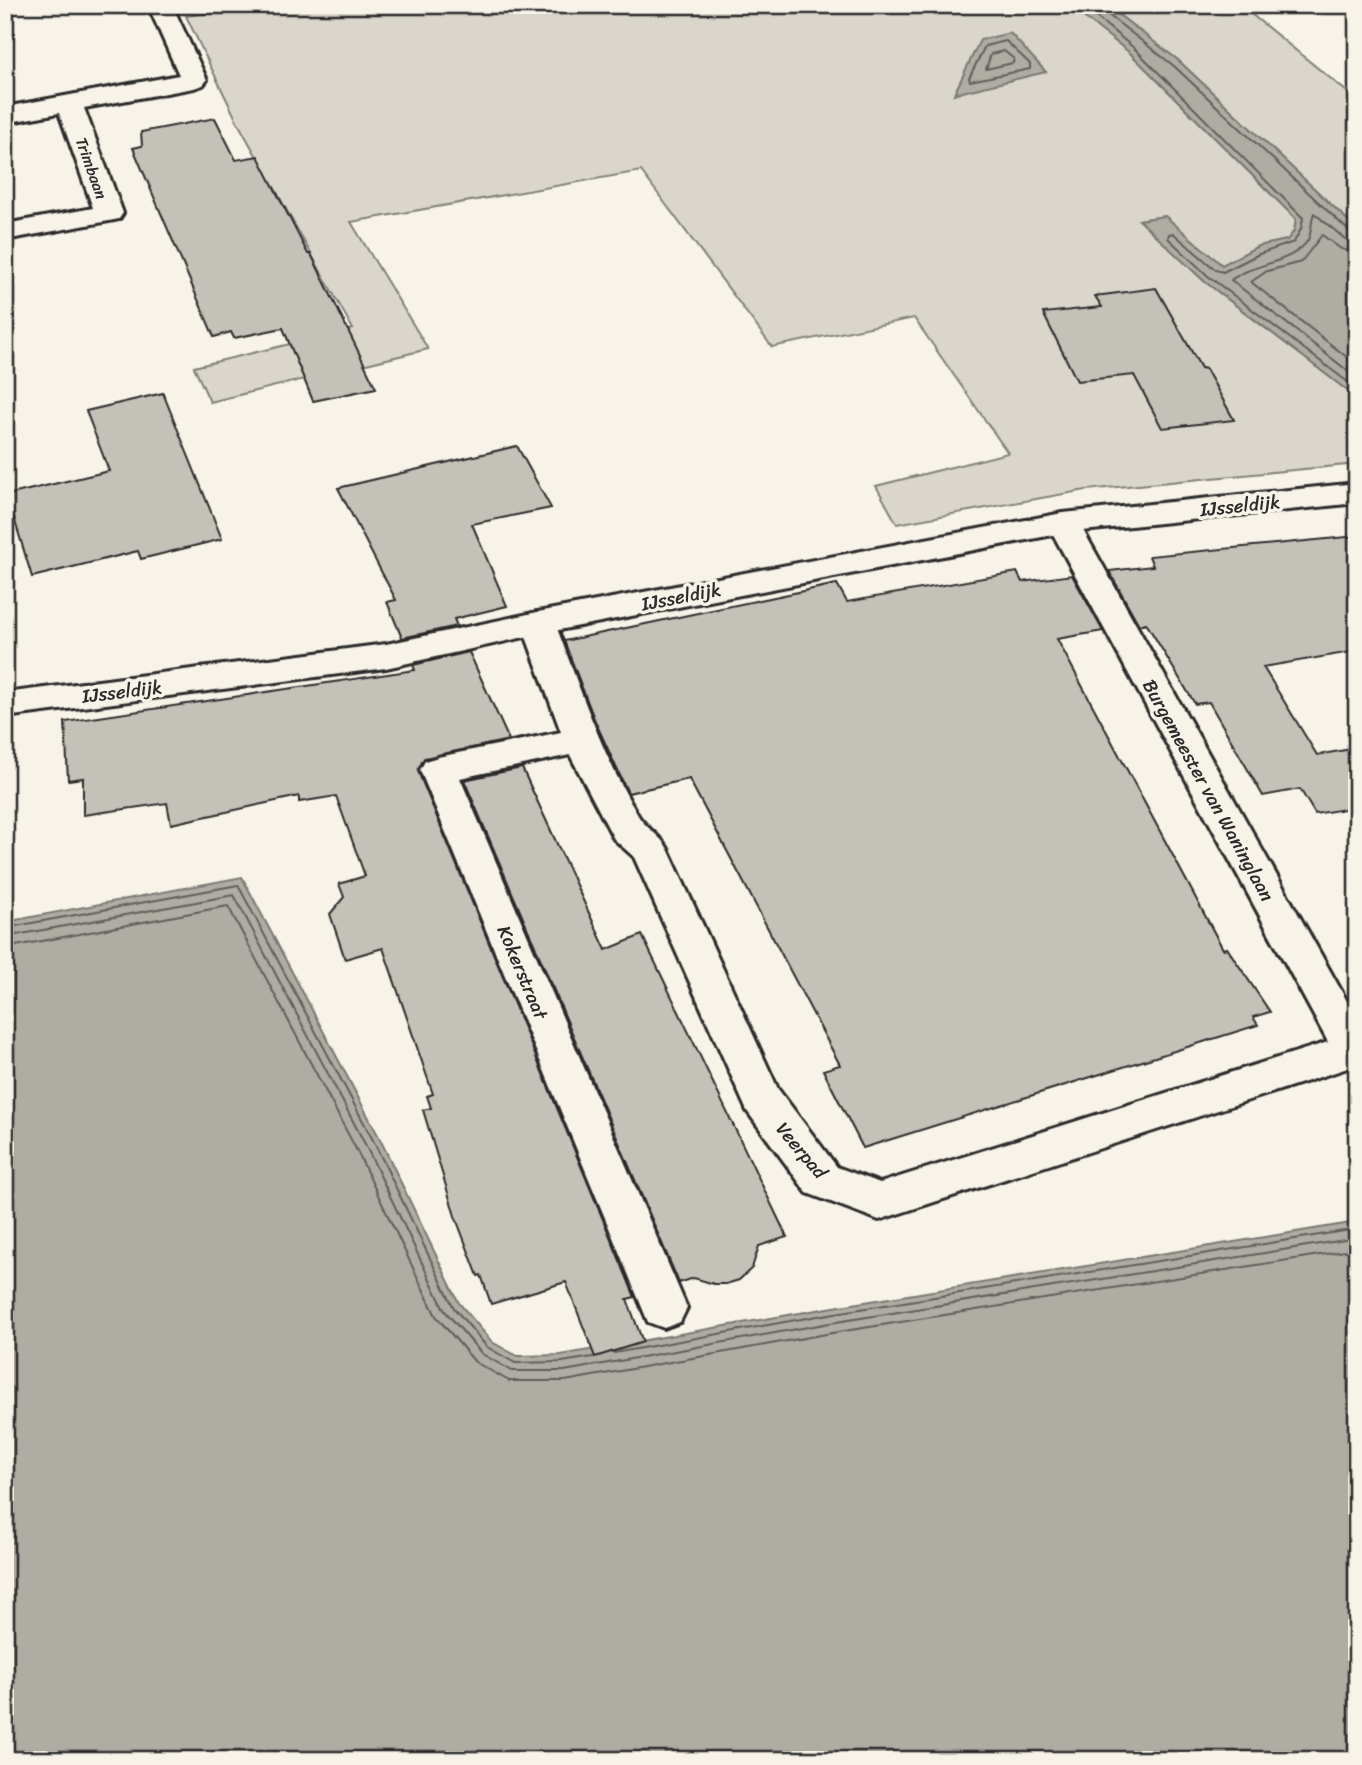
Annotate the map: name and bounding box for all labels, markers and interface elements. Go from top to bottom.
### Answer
street label: Trimbaan [67,133,116,204]
street label: IJsseldijk [1197,485,1282,526]
street label: IJsseldijk [637,573,724,621]
street label: IJsseldijk [79,670,164,713]
street label: Burgemeester van Waninglaan [1133,673,1284,908]
street label: Kokerstraat [488,920,558,1026]
street label: Veerpad [768,1114,837,1188]

